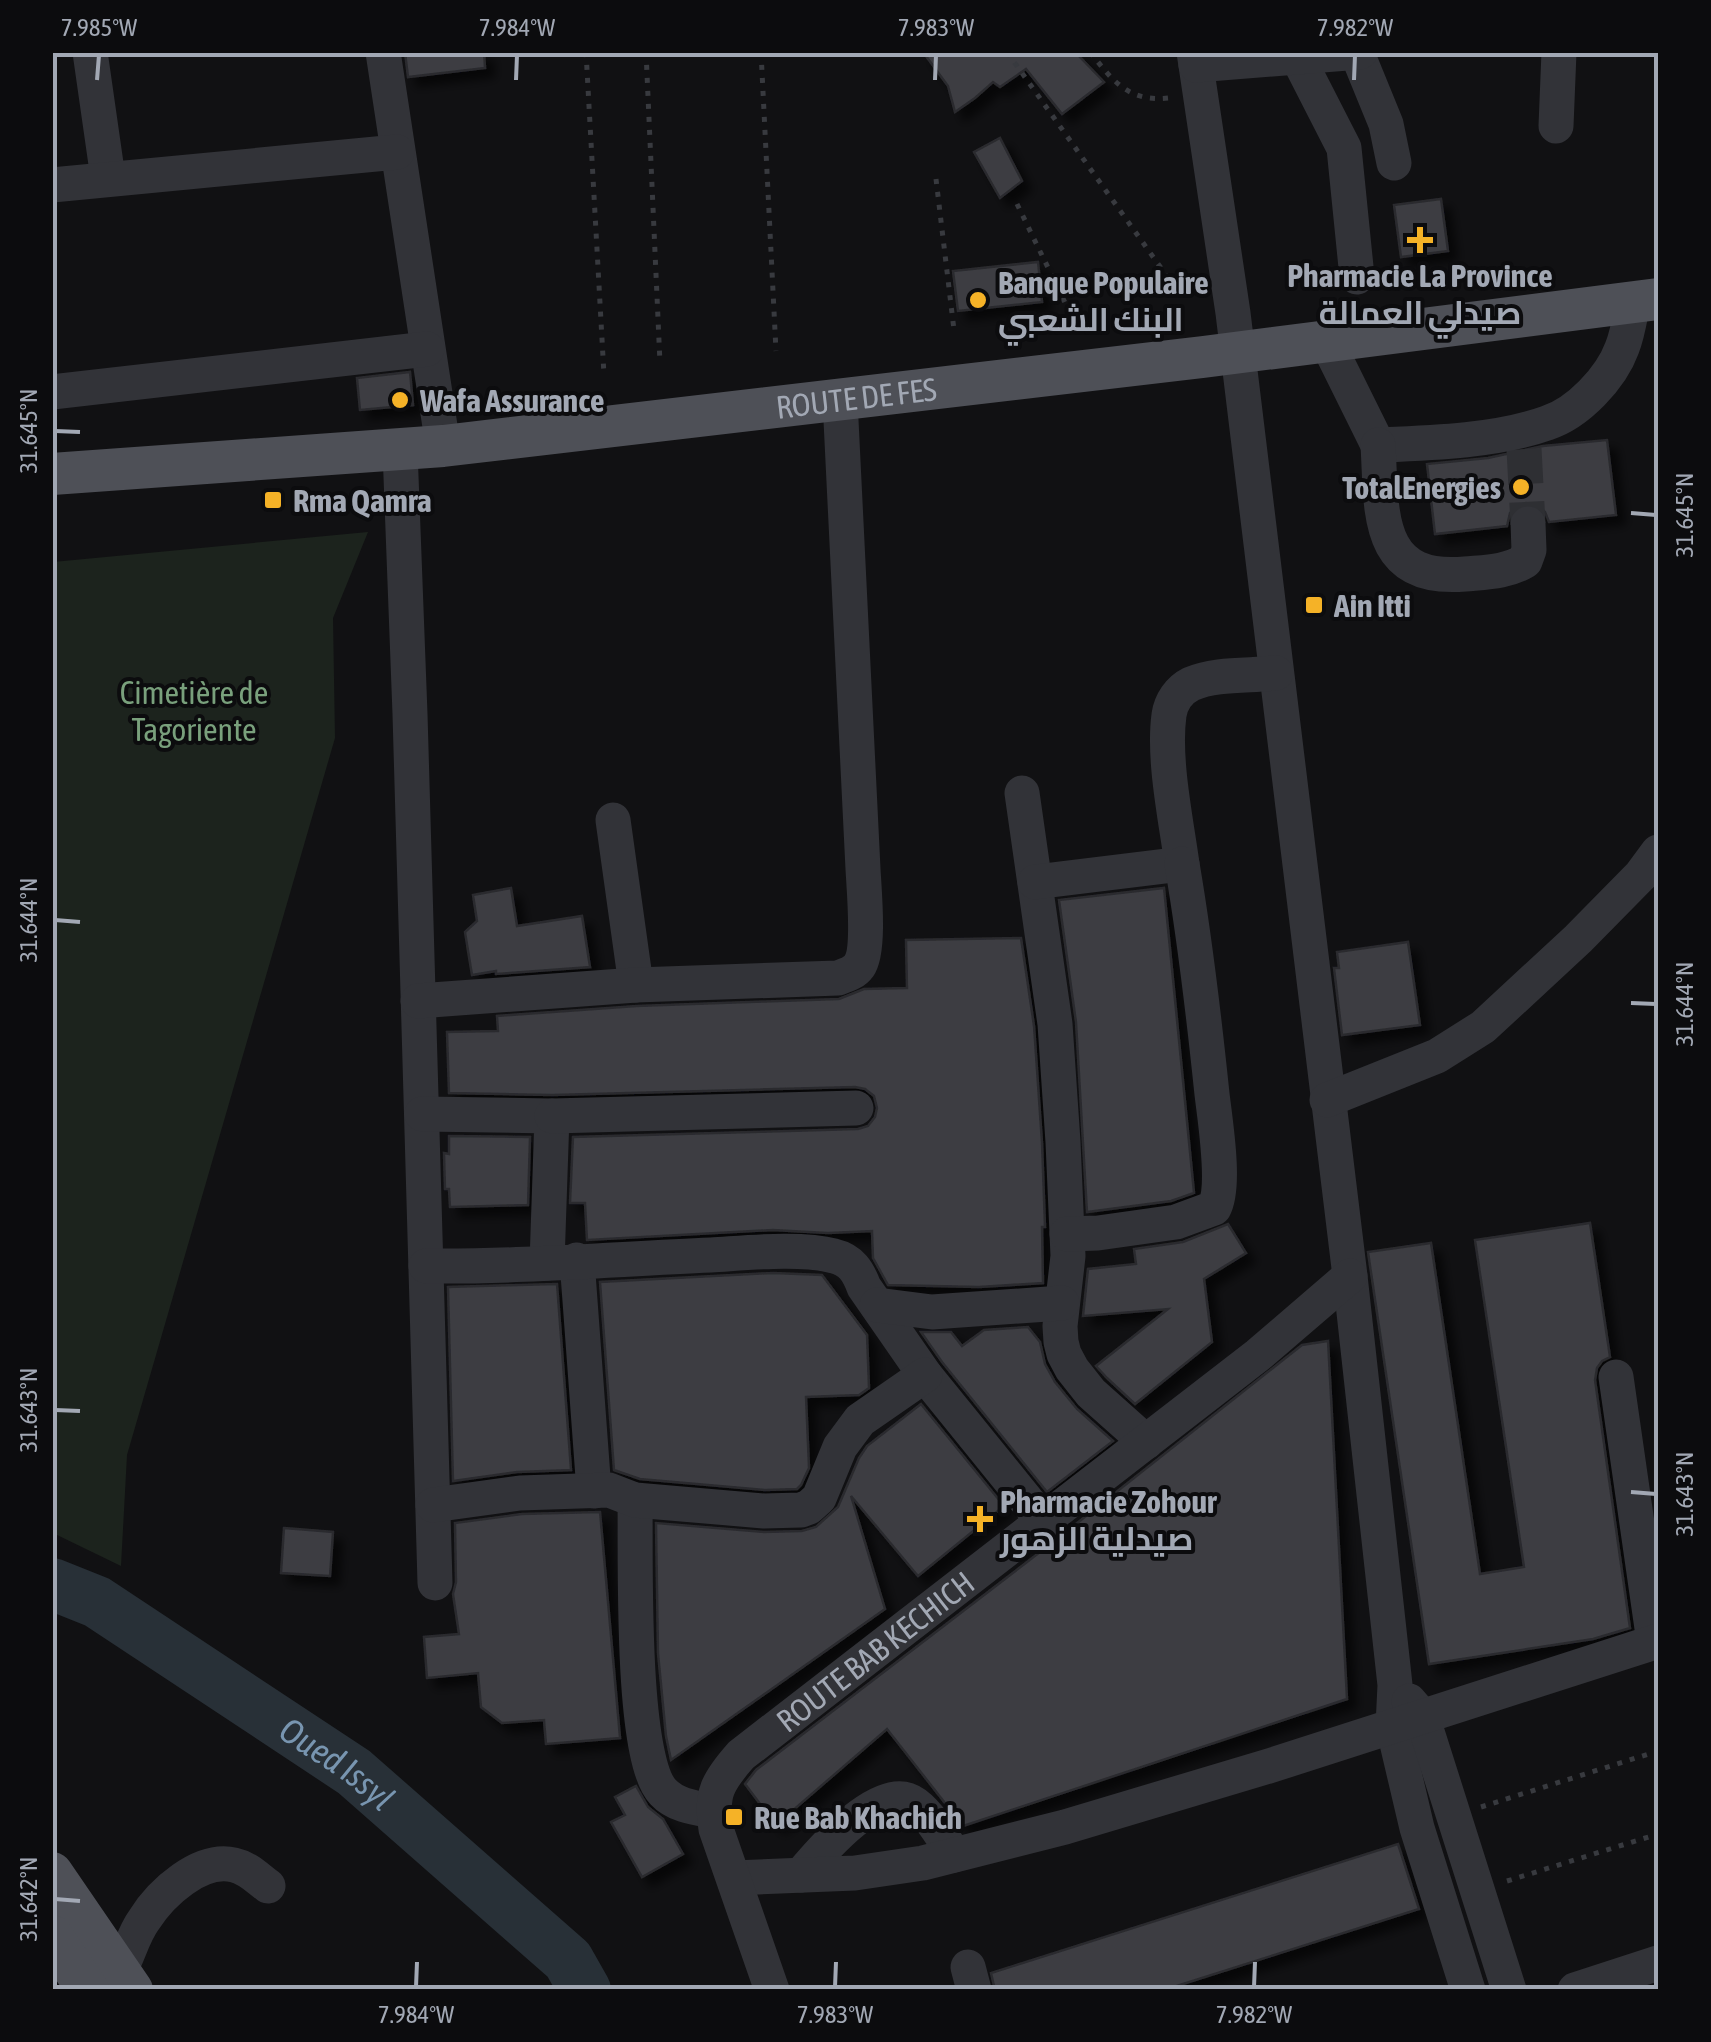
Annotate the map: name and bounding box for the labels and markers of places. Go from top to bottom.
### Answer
marker: Pharmacie La Province صيدلي العمالة [1409,229,1431,251]
place label: Pharmacie La Province صيدلي العمالة [1287,257,1553,339]
place label: Banque Populaire البنك الشعبي [998,264,1209,346]
marker: Banque Populaire البنك الشعبي [967,289,989,311]
place label: Wafa Assurance [419,382,605,419]
marker: Wafa Assurance [389,389,411,411]
place label: TotalEnergies [1342,469,1501,506]
marker: TotalEnergies [1510,476,1532,498]
place label: Rma Qamra [293,482,432,519]
marker: Rma Qamra [262,489,284,511]
place label: Ain Itti [1333,587,1411,624]
marker: Ain Itti [1303,594,1325,616]
place label: Pharmacie Zohour صيدلية الزهور [999,1483,1217,1558]
marker: Pharmacie Zohour صيدلية الزهور [969,1508,991,1530]
place label: Rue Bab Khachich [754,1799,962,1836]
marker: Rue Bab Khachich [723,1806,745,1828]

